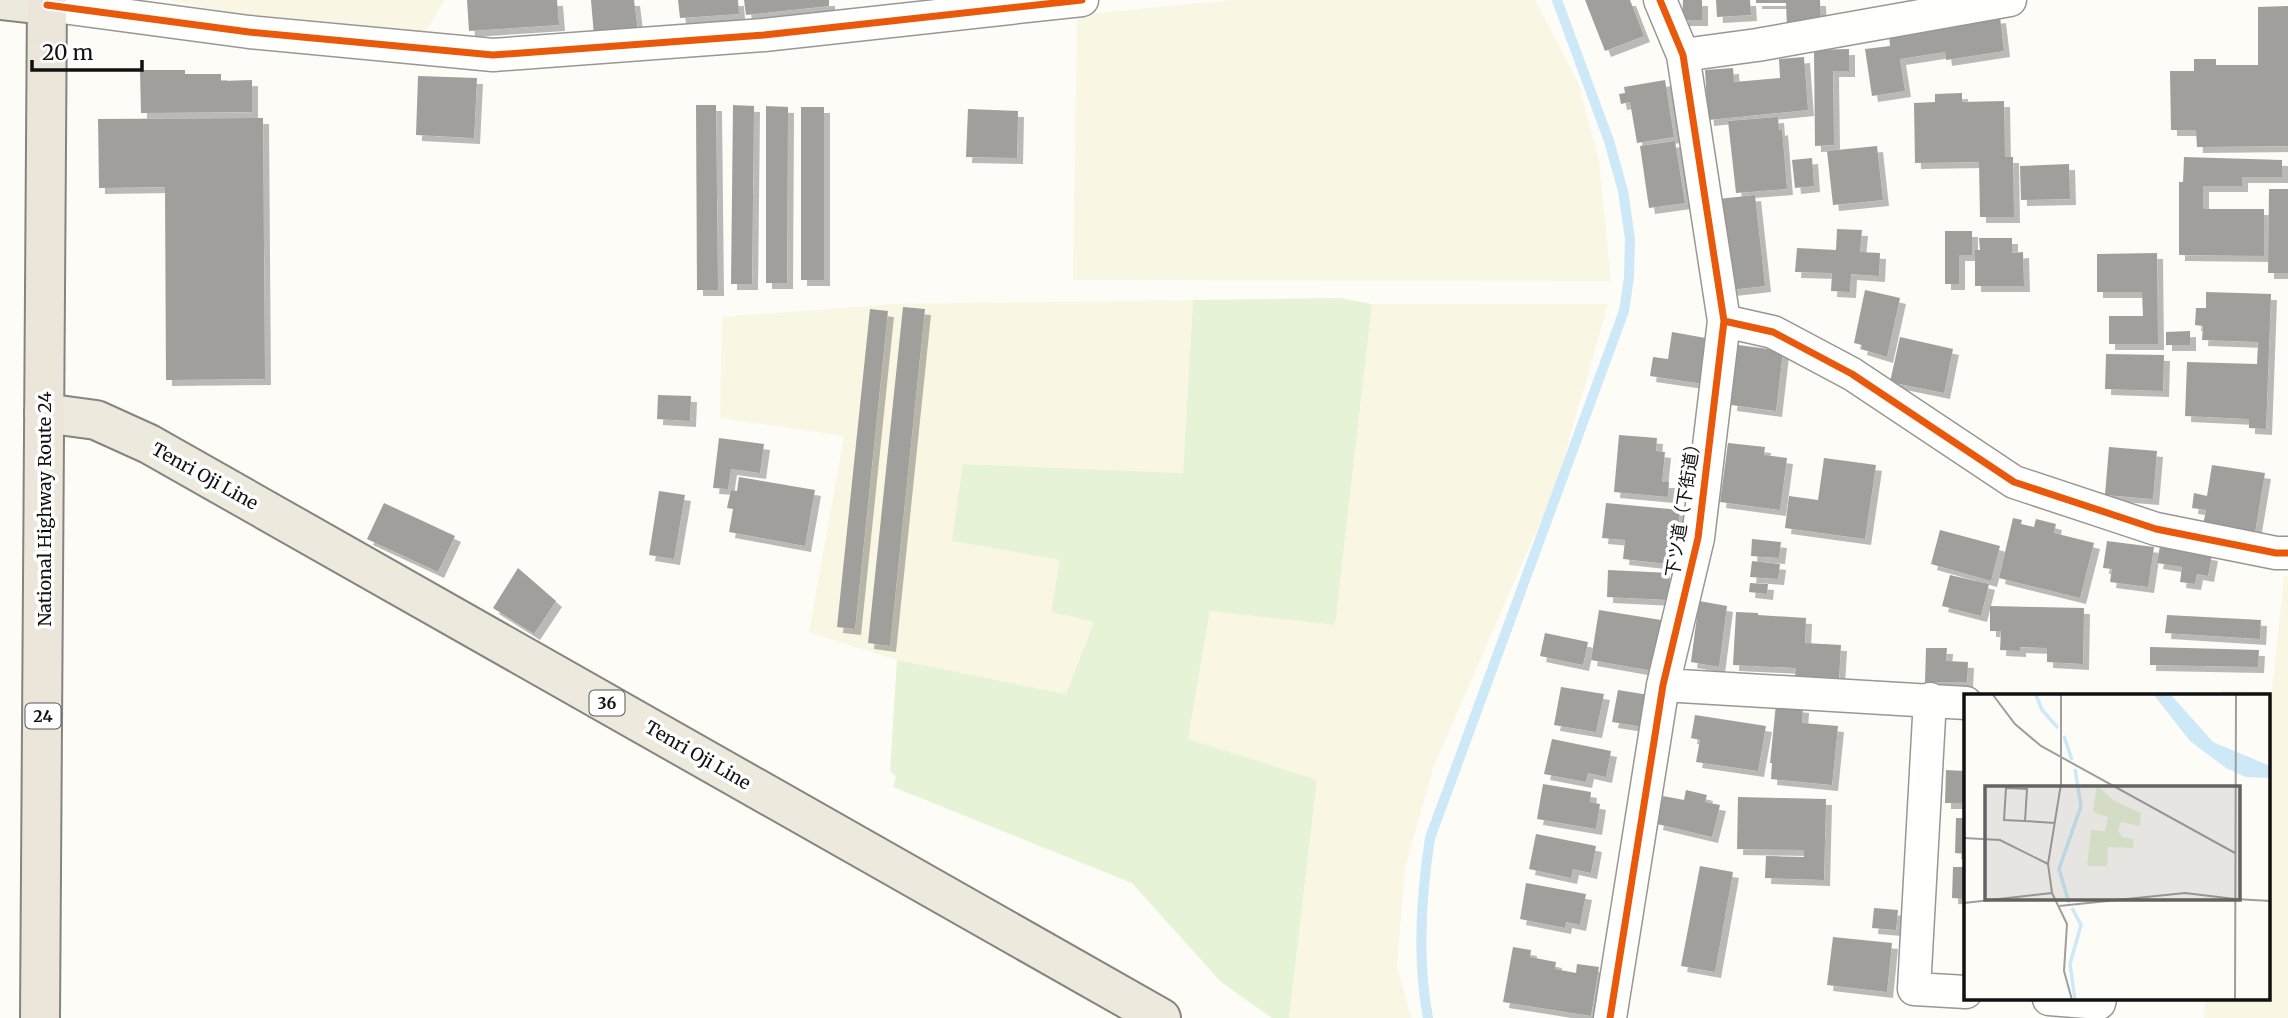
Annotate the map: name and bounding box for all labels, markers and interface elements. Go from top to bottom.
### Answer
scale bar [32,28,142,72]
text: 20 m [42,39,94,66]
street label: National Highway Route 24 [33,391,56,627]
street label: 下ツ道（下街道） [1660,433,1706,579]
street label: Tenri Oji Line [148,437,262,515]
road number: 36 [590,690,624,716]
inset map [1964,694,2270,1000]
road number: 24 [26,704,60,729]
street label: Tenri Oji Line [641,716,755,794]

